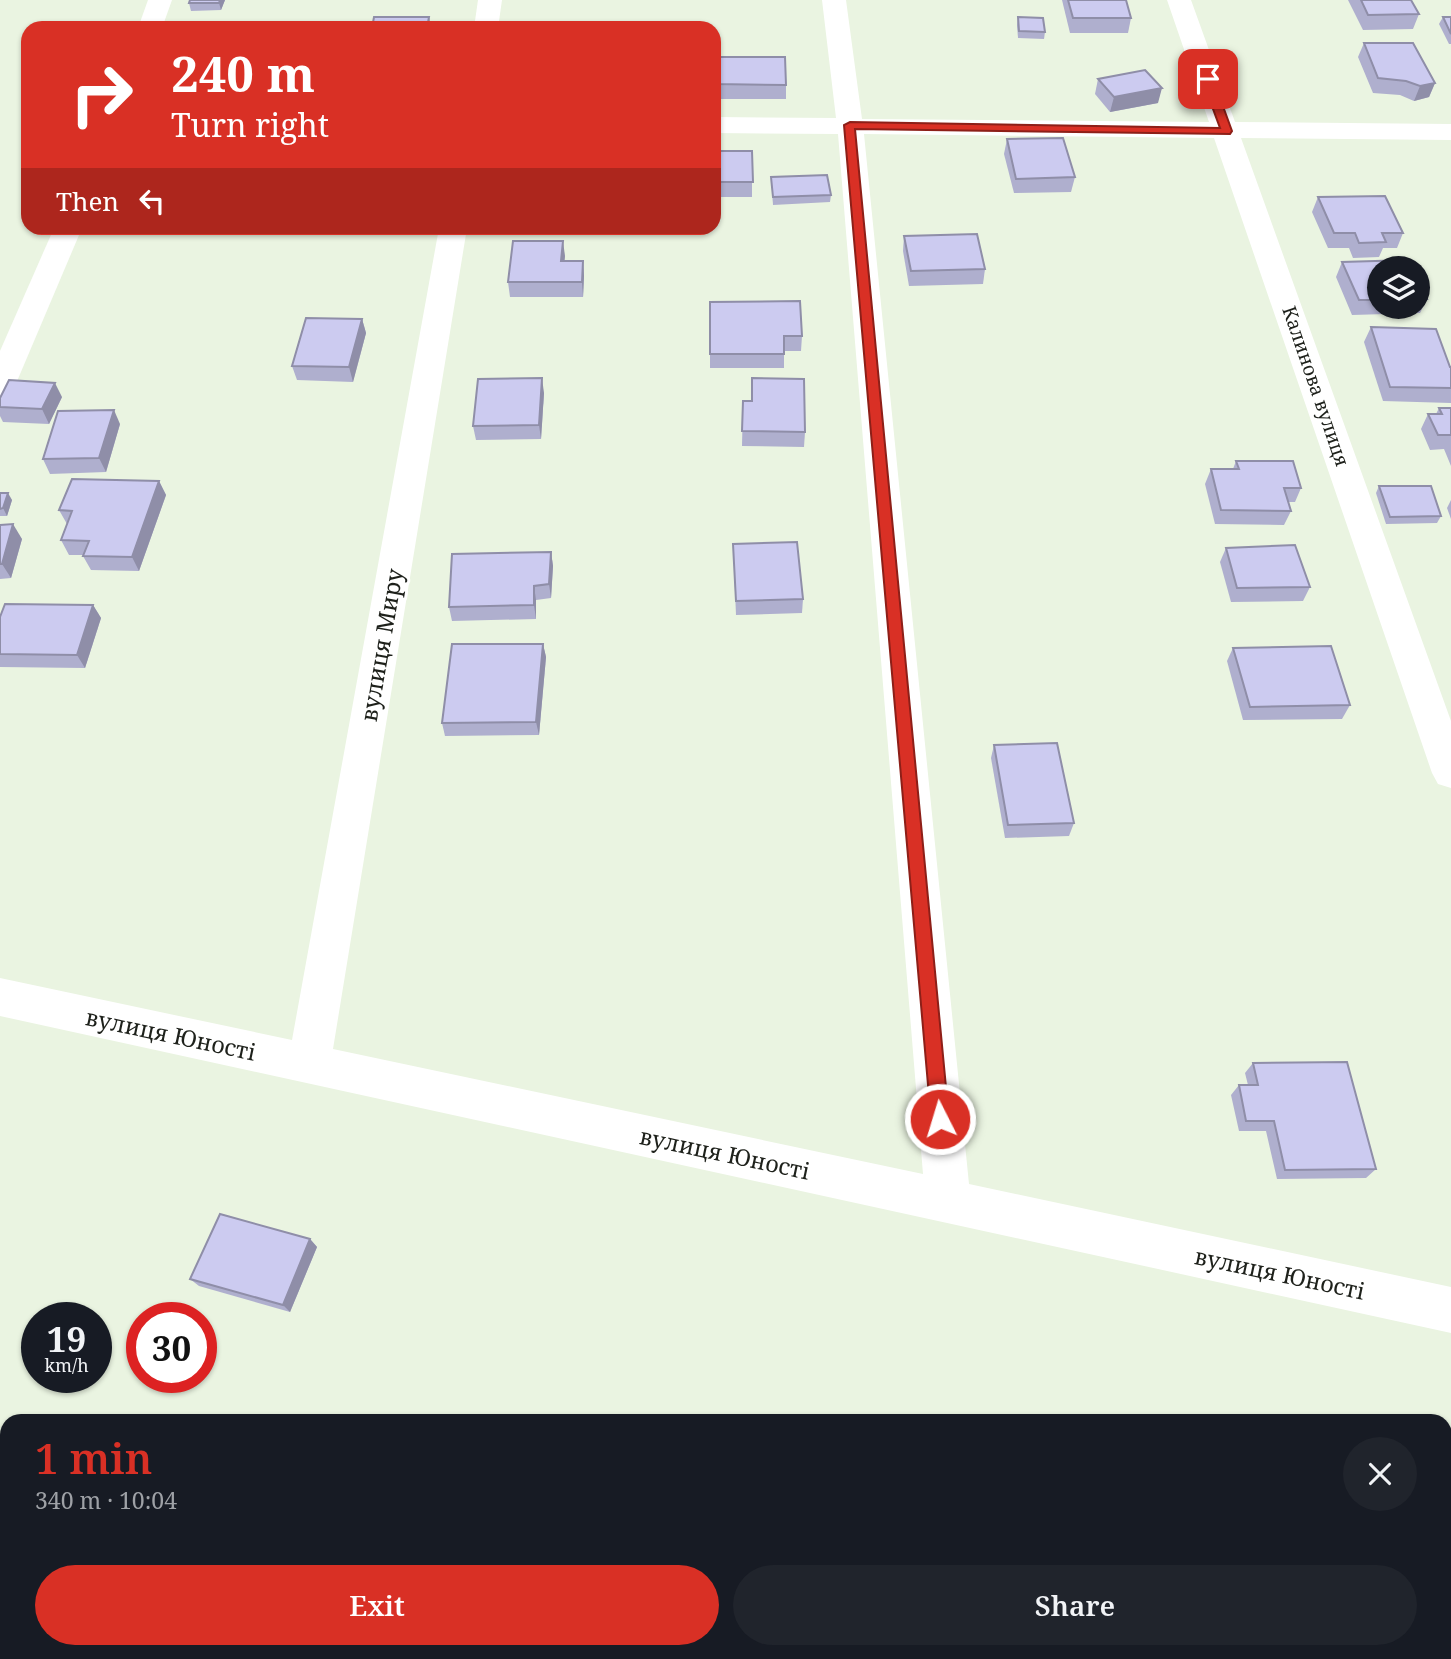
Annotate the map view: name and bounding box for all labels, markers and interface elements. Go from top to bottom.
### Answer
text: 240 m [171,40,315,106]
icon: right [56,49,147,140]
pin [1178,49,1238,109]
icon: arrive [1189,60,1227,98]
text: Turn right [171,103,329,146]
icon: left [133,182,171,220]
text: Then [56,183,119,219]
map controls [1367,256,1430,319]
button: layers [1367,256,1430,319]
street label: Калинова вулиця [1276,302,1356,470]
street label: вулиця Миру [352,565,410,724]
street label: вулиця Юності [83,1000,259,1068]
position arrow [903,1082,977,1156]
street label: вулиця Юності [637,1119,813,1187]
street label: вулиця Юності [1192,1239,1368,1307]
speed limit sign: 30 [126,1302,217,1393]
text: 19 [47,1315,86,1362]
text: km/h [44,1353,89,1377]
text: 1 min [35,1429,152,1486]
button: close [1343,1437,1417,1511]
text: 340 m · 10:04 [35,1484,177,1516]
button: Exit [35,1565,719,1645]
button: Share [733,1565,1417,1645]

